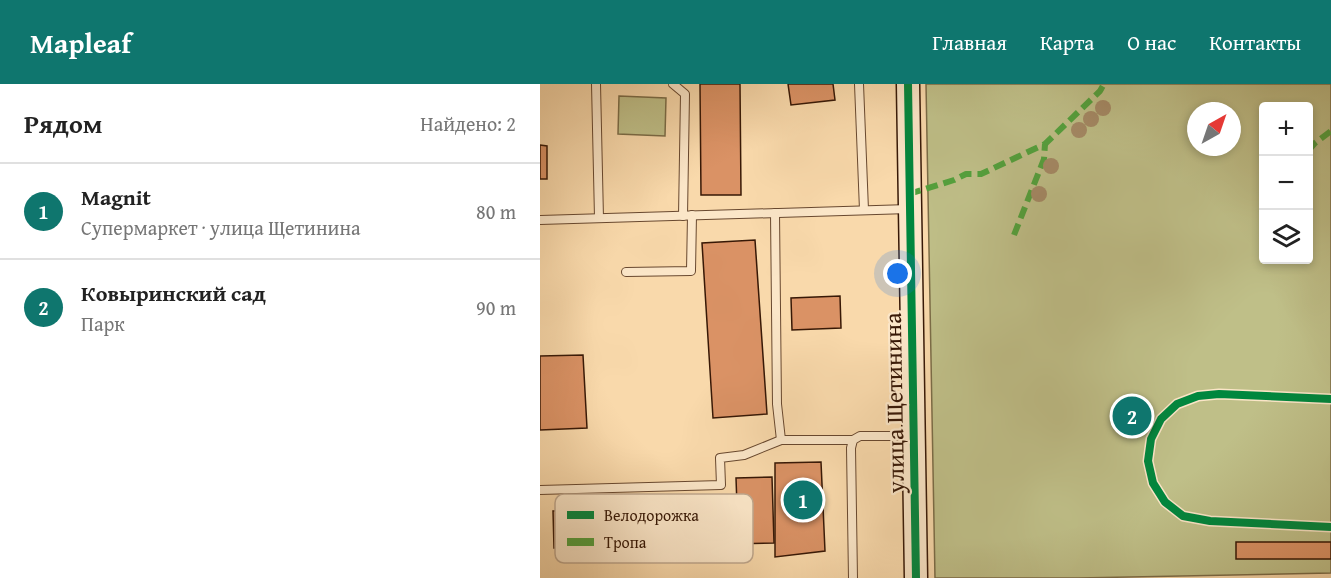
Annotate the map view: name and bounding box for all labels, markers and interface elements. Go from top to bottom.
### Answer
text: Mapleaf [30,22,131,63]
text: Главная [932,27,1007,58]
text: Карта [1040,27,1094,58]
text: О нас [1127,27,1176,58]
text: Контакты [1209,27,1301,58]
north arrow [1187,102,1241,156]
map controls [1259,102,1313,264]
button: + [1259,102,1313,156]
text: Рядом [24,104,102,143]
text: Найдено: 2 [420,109,516,138]
button: − [1259,156,1313,210]
text: Magnit [81,181,151,213]
text: 1 [38,197,49,226]
text: 80 m [476,197,516,226]
button: layers [1259,210,1313,264]
text: Супермаркет · улица Щетинина [81,213,361,242]
your location [883,259,912,288]
text: Ковыринский сад [81,277,266,309]
text: 2 [38,293,49,322]
text: 90 m [476,293,516,322]
text: Парк [81,309,125,338]
street label: улица Щетинина [875,312,913,495]
pin: 2 [1112,394,1152,438]
pin: 1 [784,478,822,522]
legend [555,494,753,563]
text: Велодорожка [604,503,699,527]
text: Тропа [604,530,647,554]

